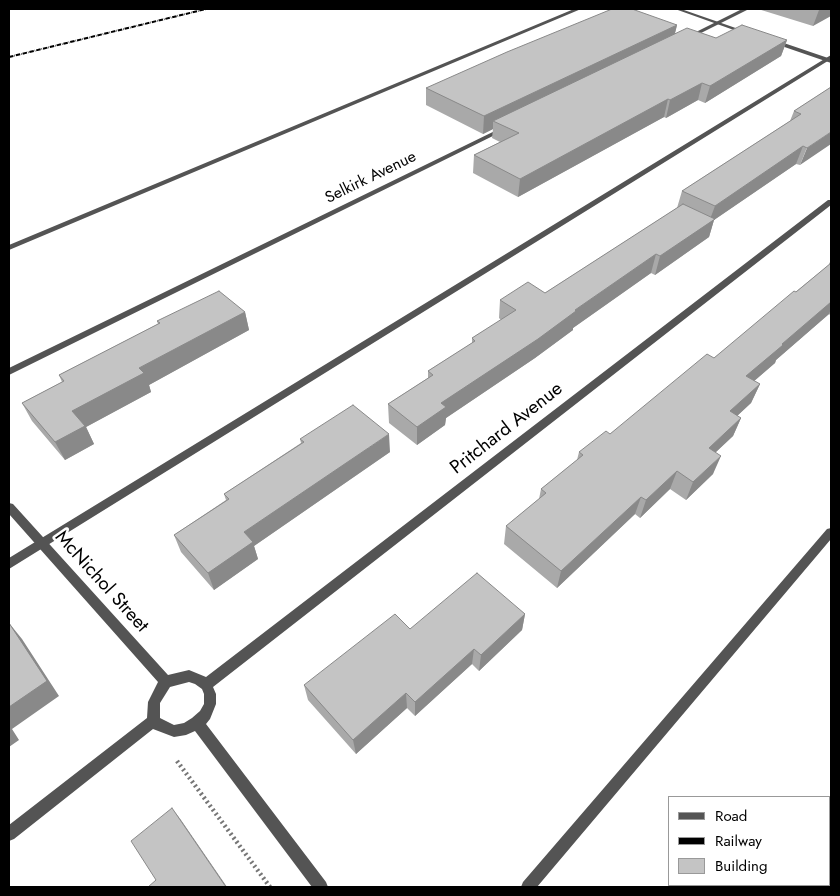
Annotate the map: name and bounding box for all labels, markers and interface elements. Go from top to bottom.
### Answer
street label: Selkirk Avenue [322,148,420,208]
street label: Pritchard Avenue [446,378,568,480]
street label: McNichol Street [49,526,153,638]
legend [668,796,830,886]
text: Road [715,805,747,827]
text: Railway [715,830,762,852]
text: Building [715,855,767,877]

